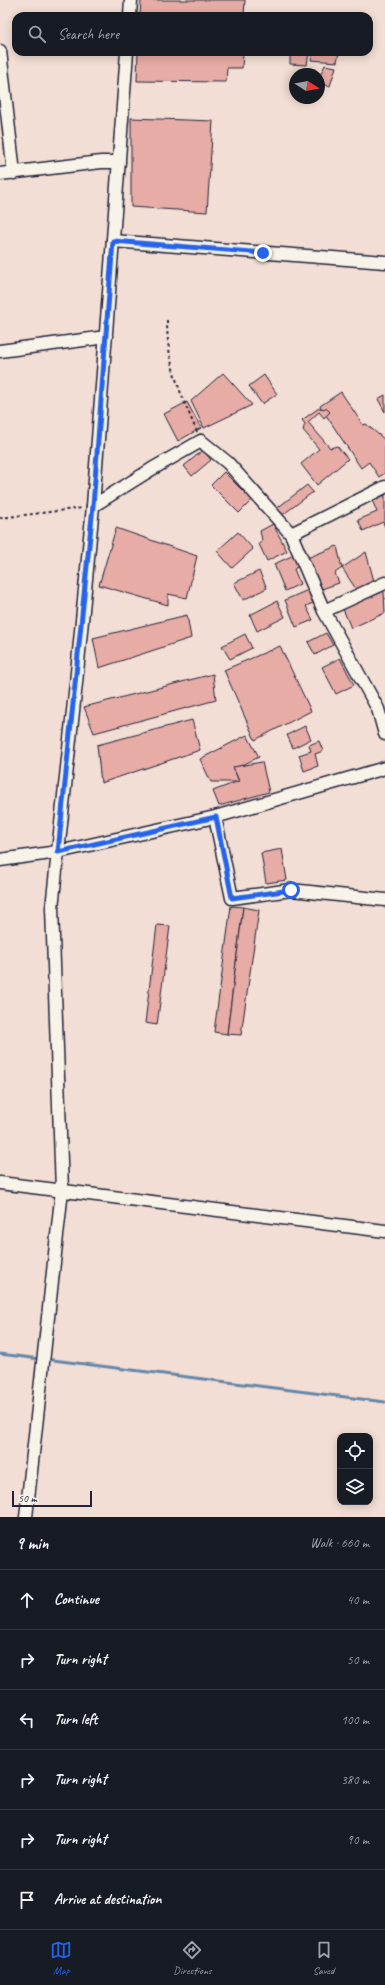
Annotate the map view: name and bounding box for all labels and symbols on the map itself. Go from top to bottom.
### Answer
north arrow [289,68,325,104]
route end [254,244,272,262]
route start [282,881,300,899]
scale bar [12,1489,92,1508]

